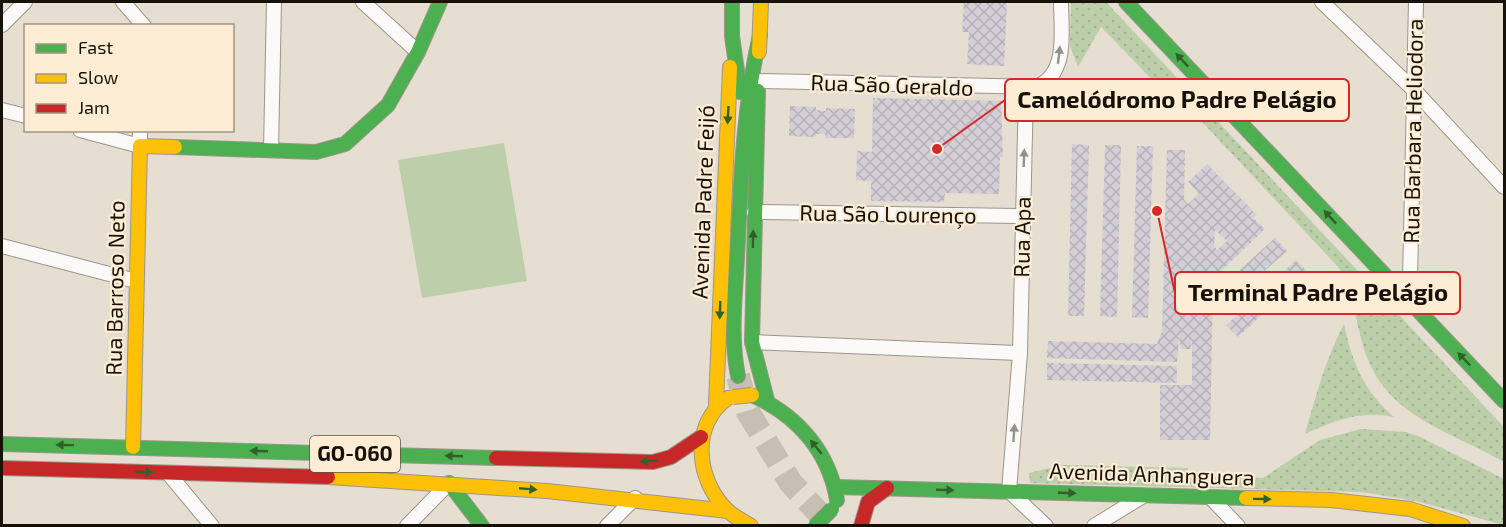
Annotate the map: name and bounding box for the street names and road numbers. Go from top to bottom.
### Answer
street label: Rua Barbara Heliodora [1397,18,1427,244]
street label: Rua São Geraldo [810,68,974,100]
street label: Avenida Padre Feijó [686,105,719,299]
street label: Rua Apa [1007,196,1035,278]
street label: Rua São Lourenço [799,198,977,230]
street label: Rua Barroso Neto [99,200,129,376]
road number: GO-060 [310,436,400,472]
street label: Avenida Anhanguera [1049,456,1255,490]

